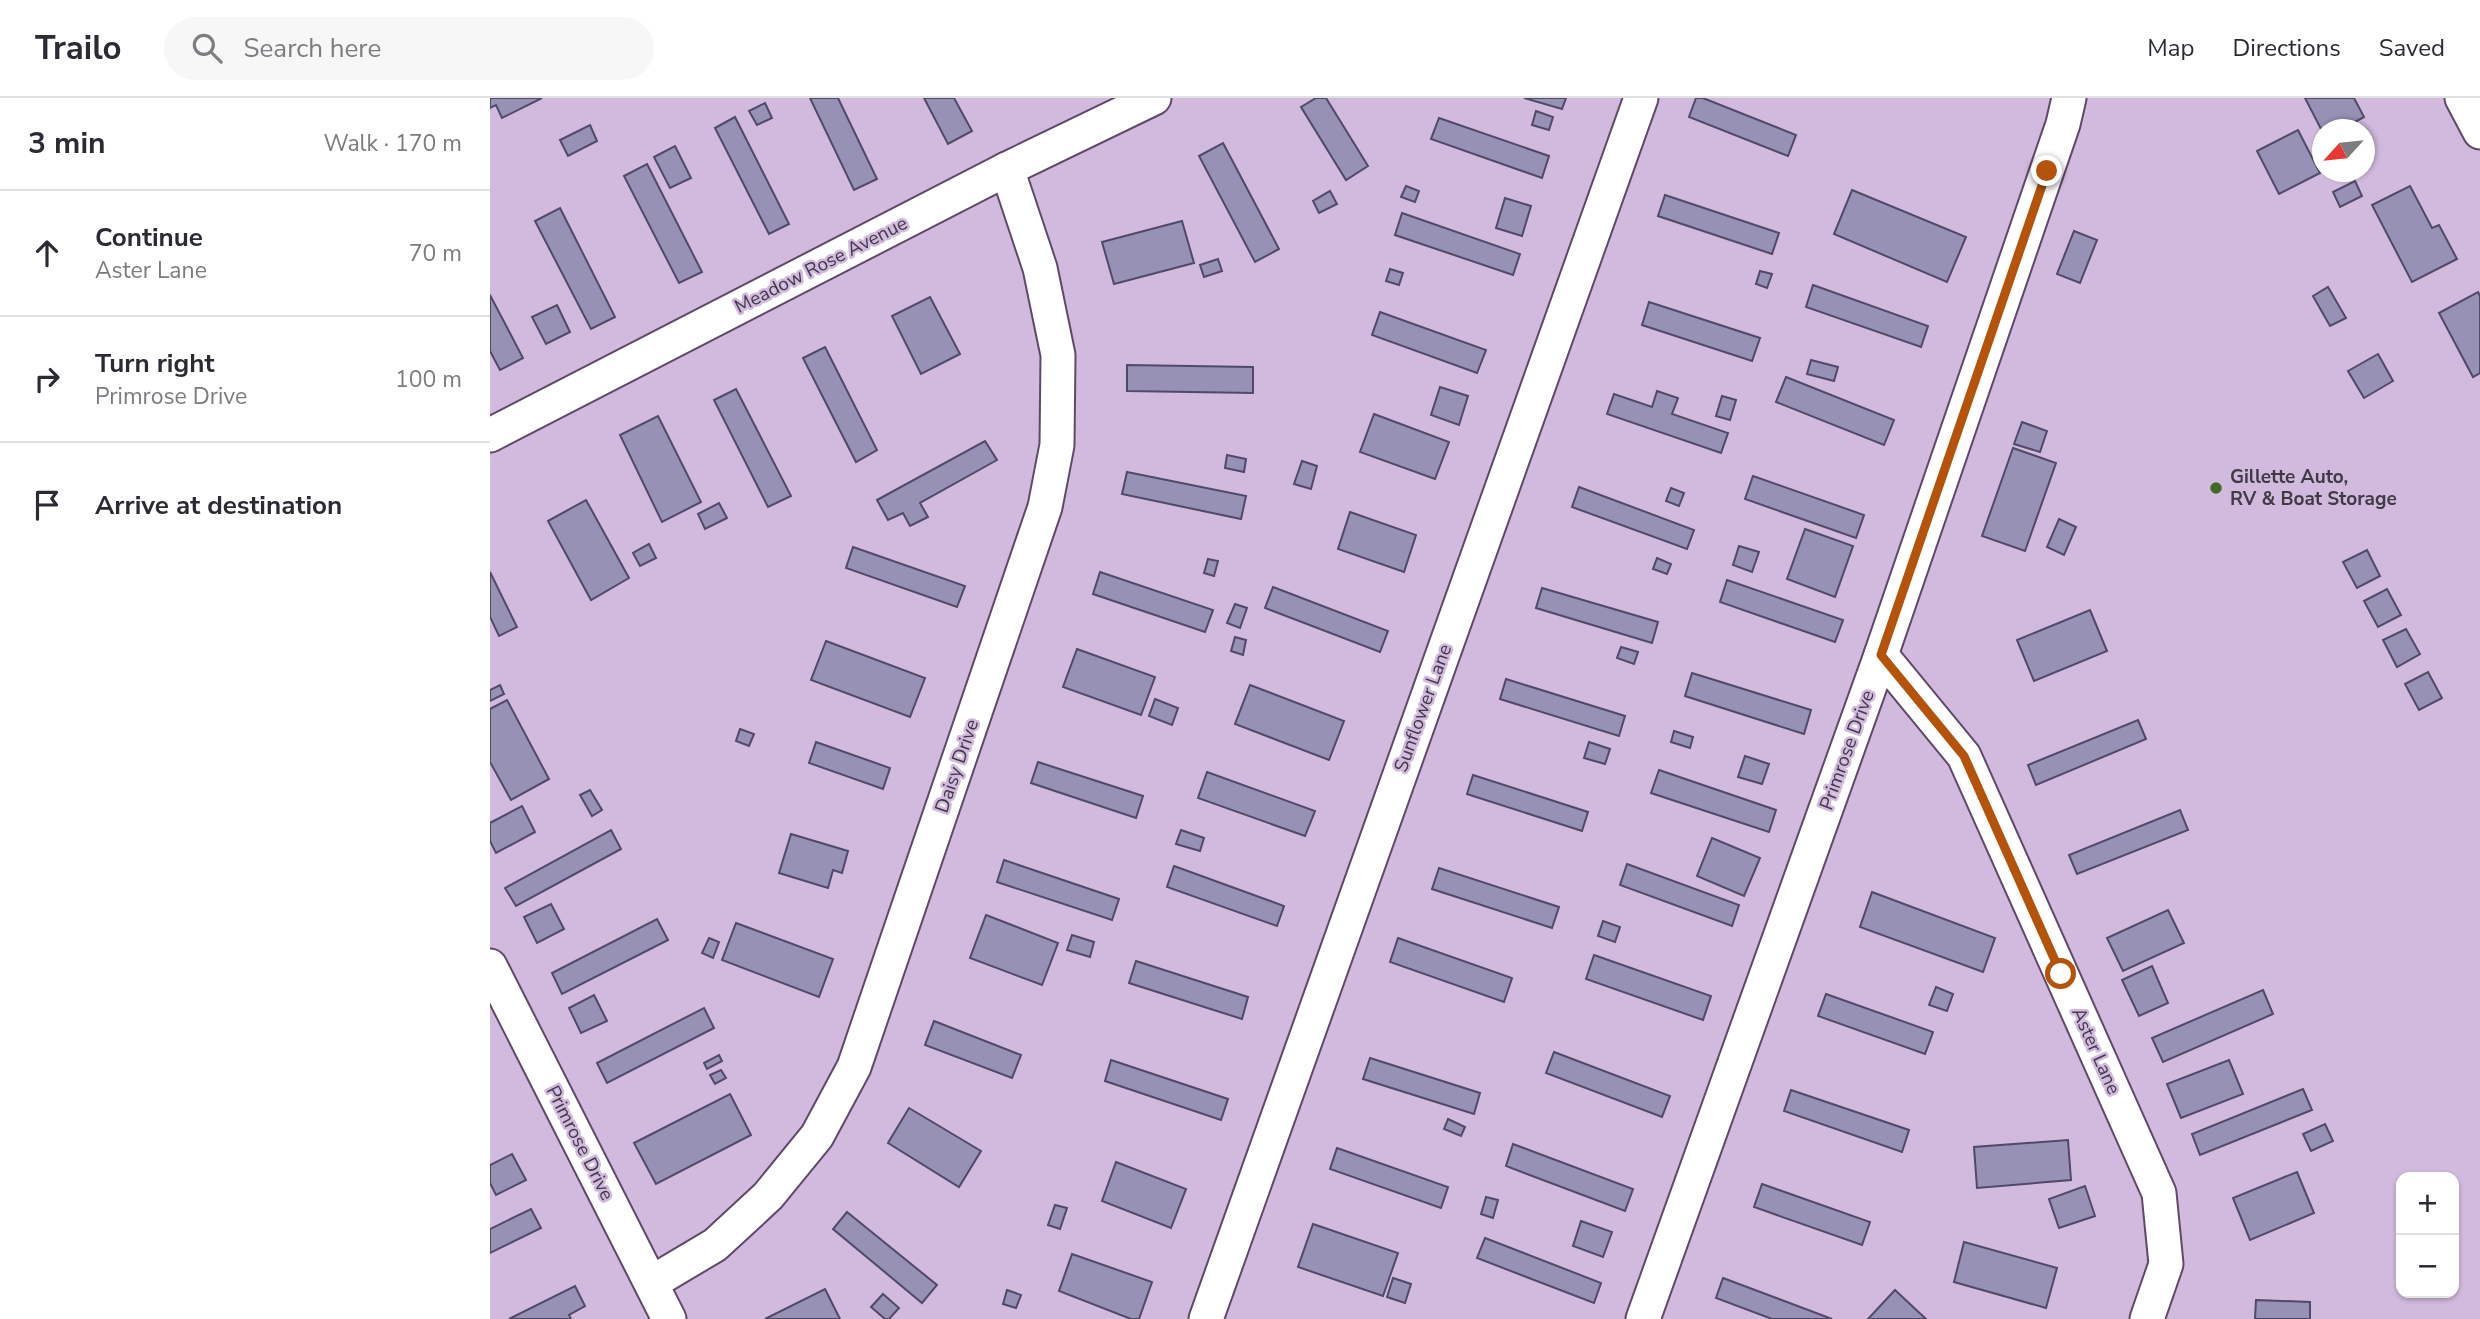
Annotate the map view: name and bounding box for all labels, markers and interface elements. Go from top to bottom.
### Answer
search box [164,17,654,80]
text: Trailo [35,26,122,71]
icon: search [188,29,226,67]
text: Search here [244,31,381,66]
text: Map [2147,32,2194,64]
text: Directions [2232,32,2341,64]
text: Saved [2379,32,2445,64]
north arrow [2312,119,2375,182]
text: 3 min [28,123,106,164]
text: Walk · 170 m [323,128,462,159]
route end [2031,155,2062,186]
street label: Meadow Rose Avenue [730,210,912,320]
text: Continue [95,220,203,255]
icon: ahead [28,234,66,272]
text: 70 m [409,238,462,269]
text: Aster Lane [95,255,207,286]
text: Turn right [95,346,214,381]
icon: right [28,360,66,398]
text: 100 m [395,364,462,395]
text: Primrose Drive [95,381,247,412]
place label: Gillette Auto, RV & Boat Storage [2230,464,2397,512]
marker: Gillette Auto, RV & Boat Storage [2208,480,2224,496]
icon: arrive [28,486,66,524]
text: Arrive at destination [95,488,342,523]
street label: Sunflower Lane [1388,640,1458,776]
street label: Primrose Drive [1813,686,1881,814]
street label: Daisy Drive [929,716,985,816]
route start [2045,958,2076,989]
street label: Aster Lane [2065,1003,2127,1099]
street label: Primrose Drive [540,1081,620,1205]
map controls [2396,1172,2459,1298]
button: + [2396,1172,2459,1235]
button: − [2396,1235,2459,1298]

